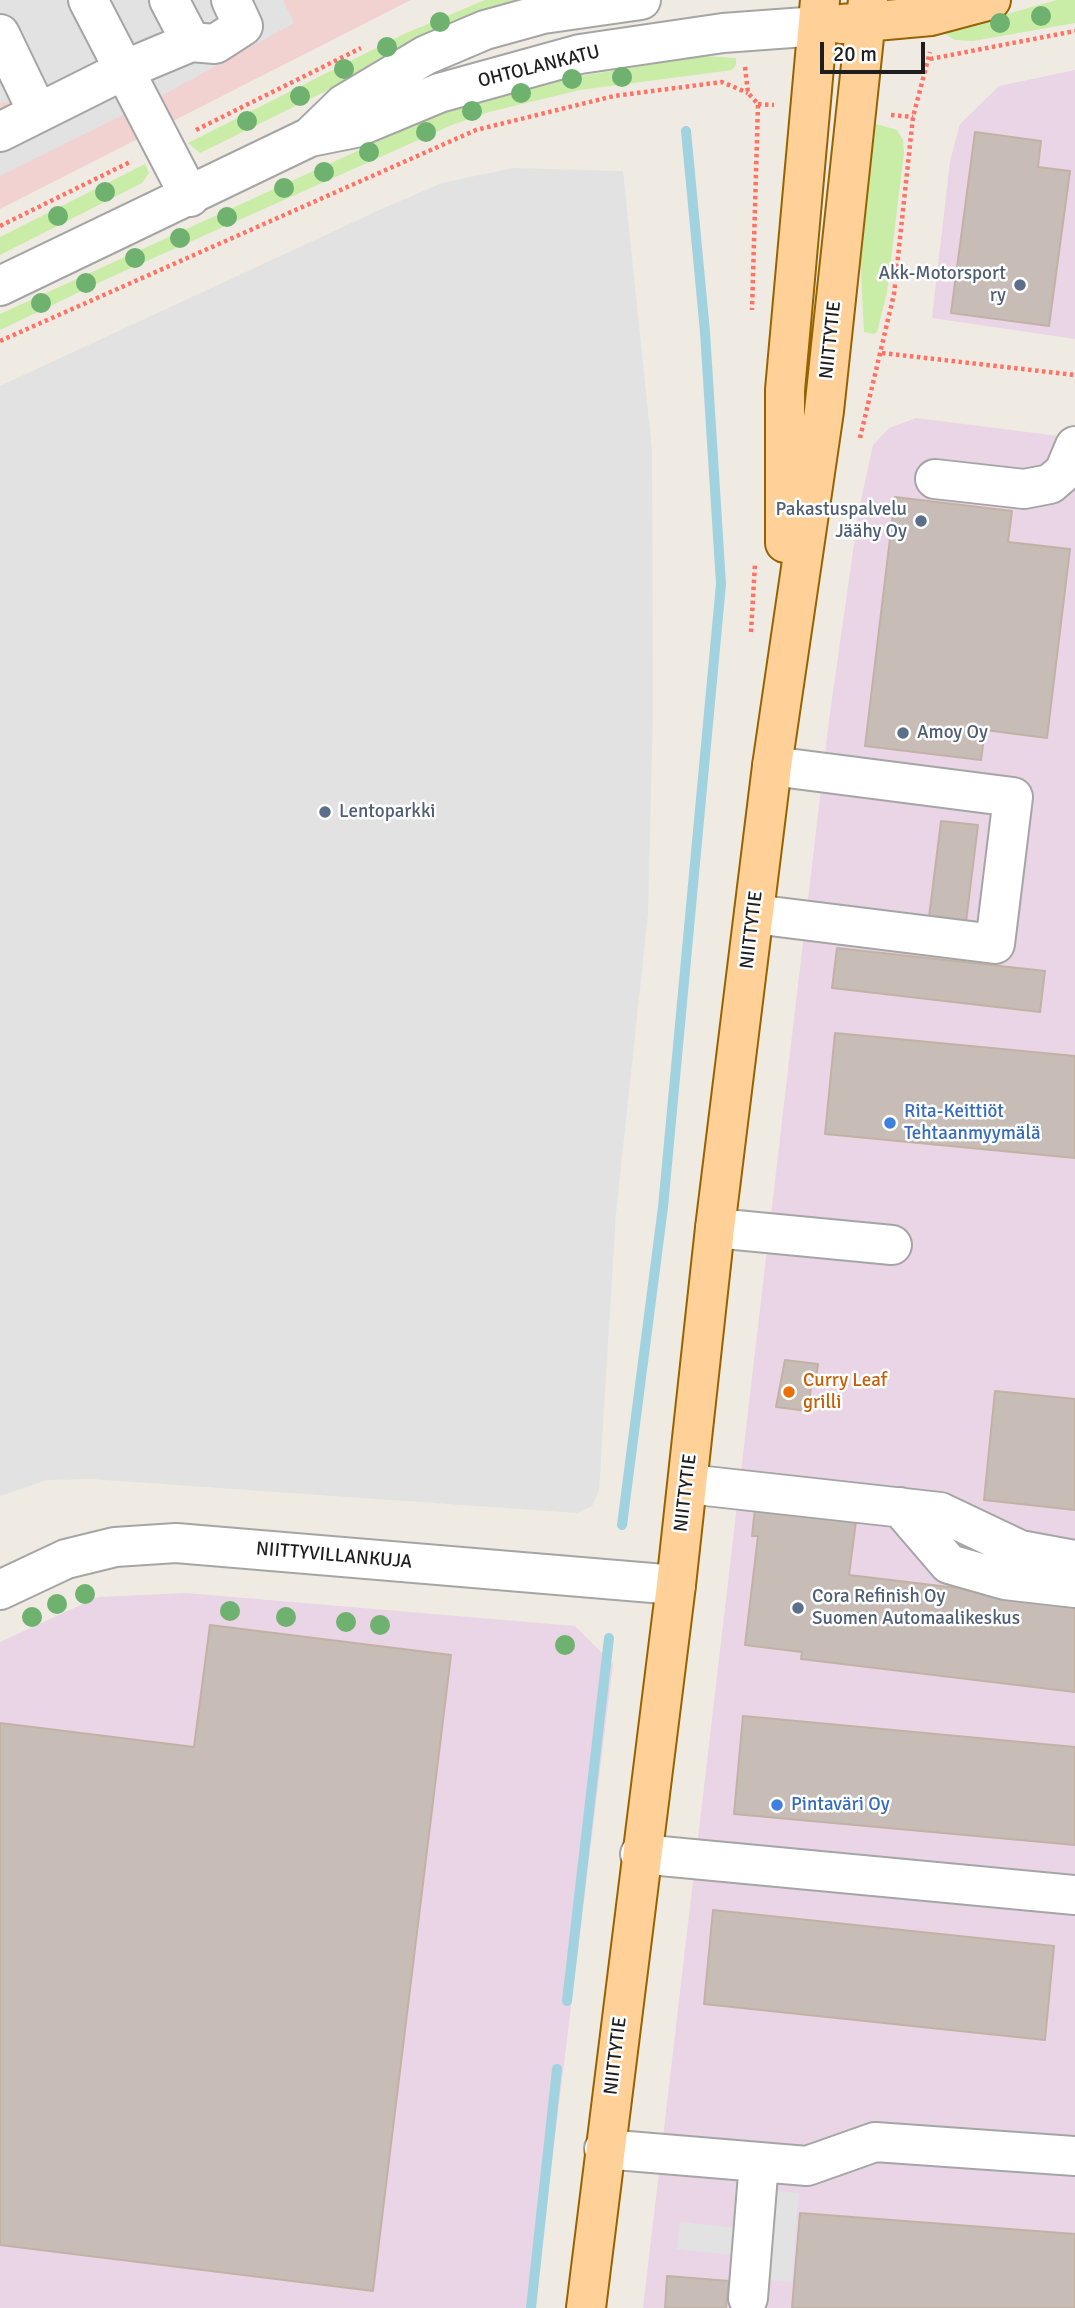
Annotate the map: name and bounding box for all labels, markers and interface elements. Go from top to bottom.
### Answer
scale bar [823,28,928,72]
street label: OHTOLANKATU [476,41,602,93]
text: 20 m [833,41,877,67]
place label: Akk-Motorsport ry [878,263,1006,307]
marker: Akk-Motorsport ry [1012,277,1028,293]
street label: NIITTYTIE [816,300,846,380]
place label: Pakastuspalvelu Jäähy Oy [775,499,907,543]
marker: Pakastuspalvelu Jäähy Oy [913,513,929,529]
place label: Amoy Oy [917,722,988,744]
marker: Amoy Oy [895,725,911,741]
place label: Lentoparkki [339,801,435,823]
marker: Lentoparkki [317,804,333,820]
street label: NIITTYTIE [736,890,768,970]
place label: Rita-Keittiöt Tehtaanmyymälä [904,1101,1041,1145]
marker: Rita-Keittiöt Tehtaanmyymälä [882,1115,898,1131]
place label: Curry Leaf grilli [803,1370,887,1414]
marker: Curry Leaf grilli [781,1384,797,1400]
street label: NIITTYTIE [670,1453,702,1533]
street label: NIITTYVILLANKUJA [255,1538,413,1574]
place label: Cora Refinish Oy Suomen Automaalikeskus [812,1586,1020,1630]
marker: Cora Refinish Oy Suomen Automaalikeskus [790,1600,806,1616]
place label: Pintaväri Oy [791,1794,890,1816]
marker: Pintaväri Oy [769,1797,785,1813]
street label: NIITTYTIE [600,2016,632,2096]

